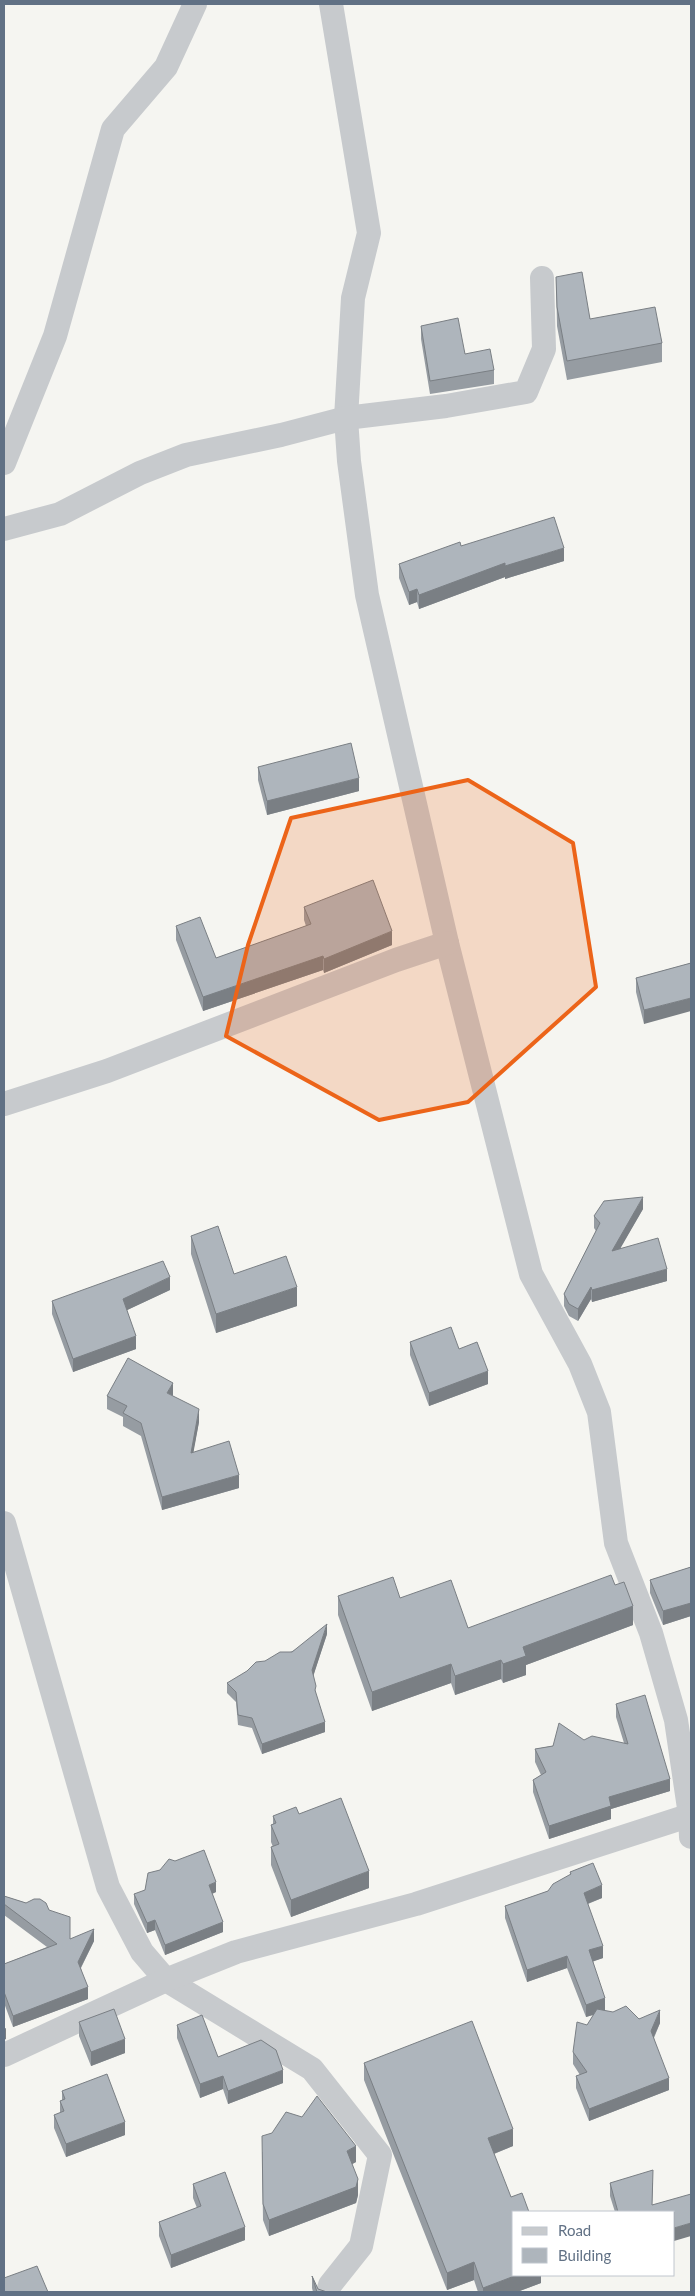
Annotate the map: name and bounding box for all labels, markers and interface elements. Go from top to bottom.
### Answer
legend [512,2211,675,2276]
text: Road [558,2221,591,2239]
text: Building [558,2246,611,2264]

